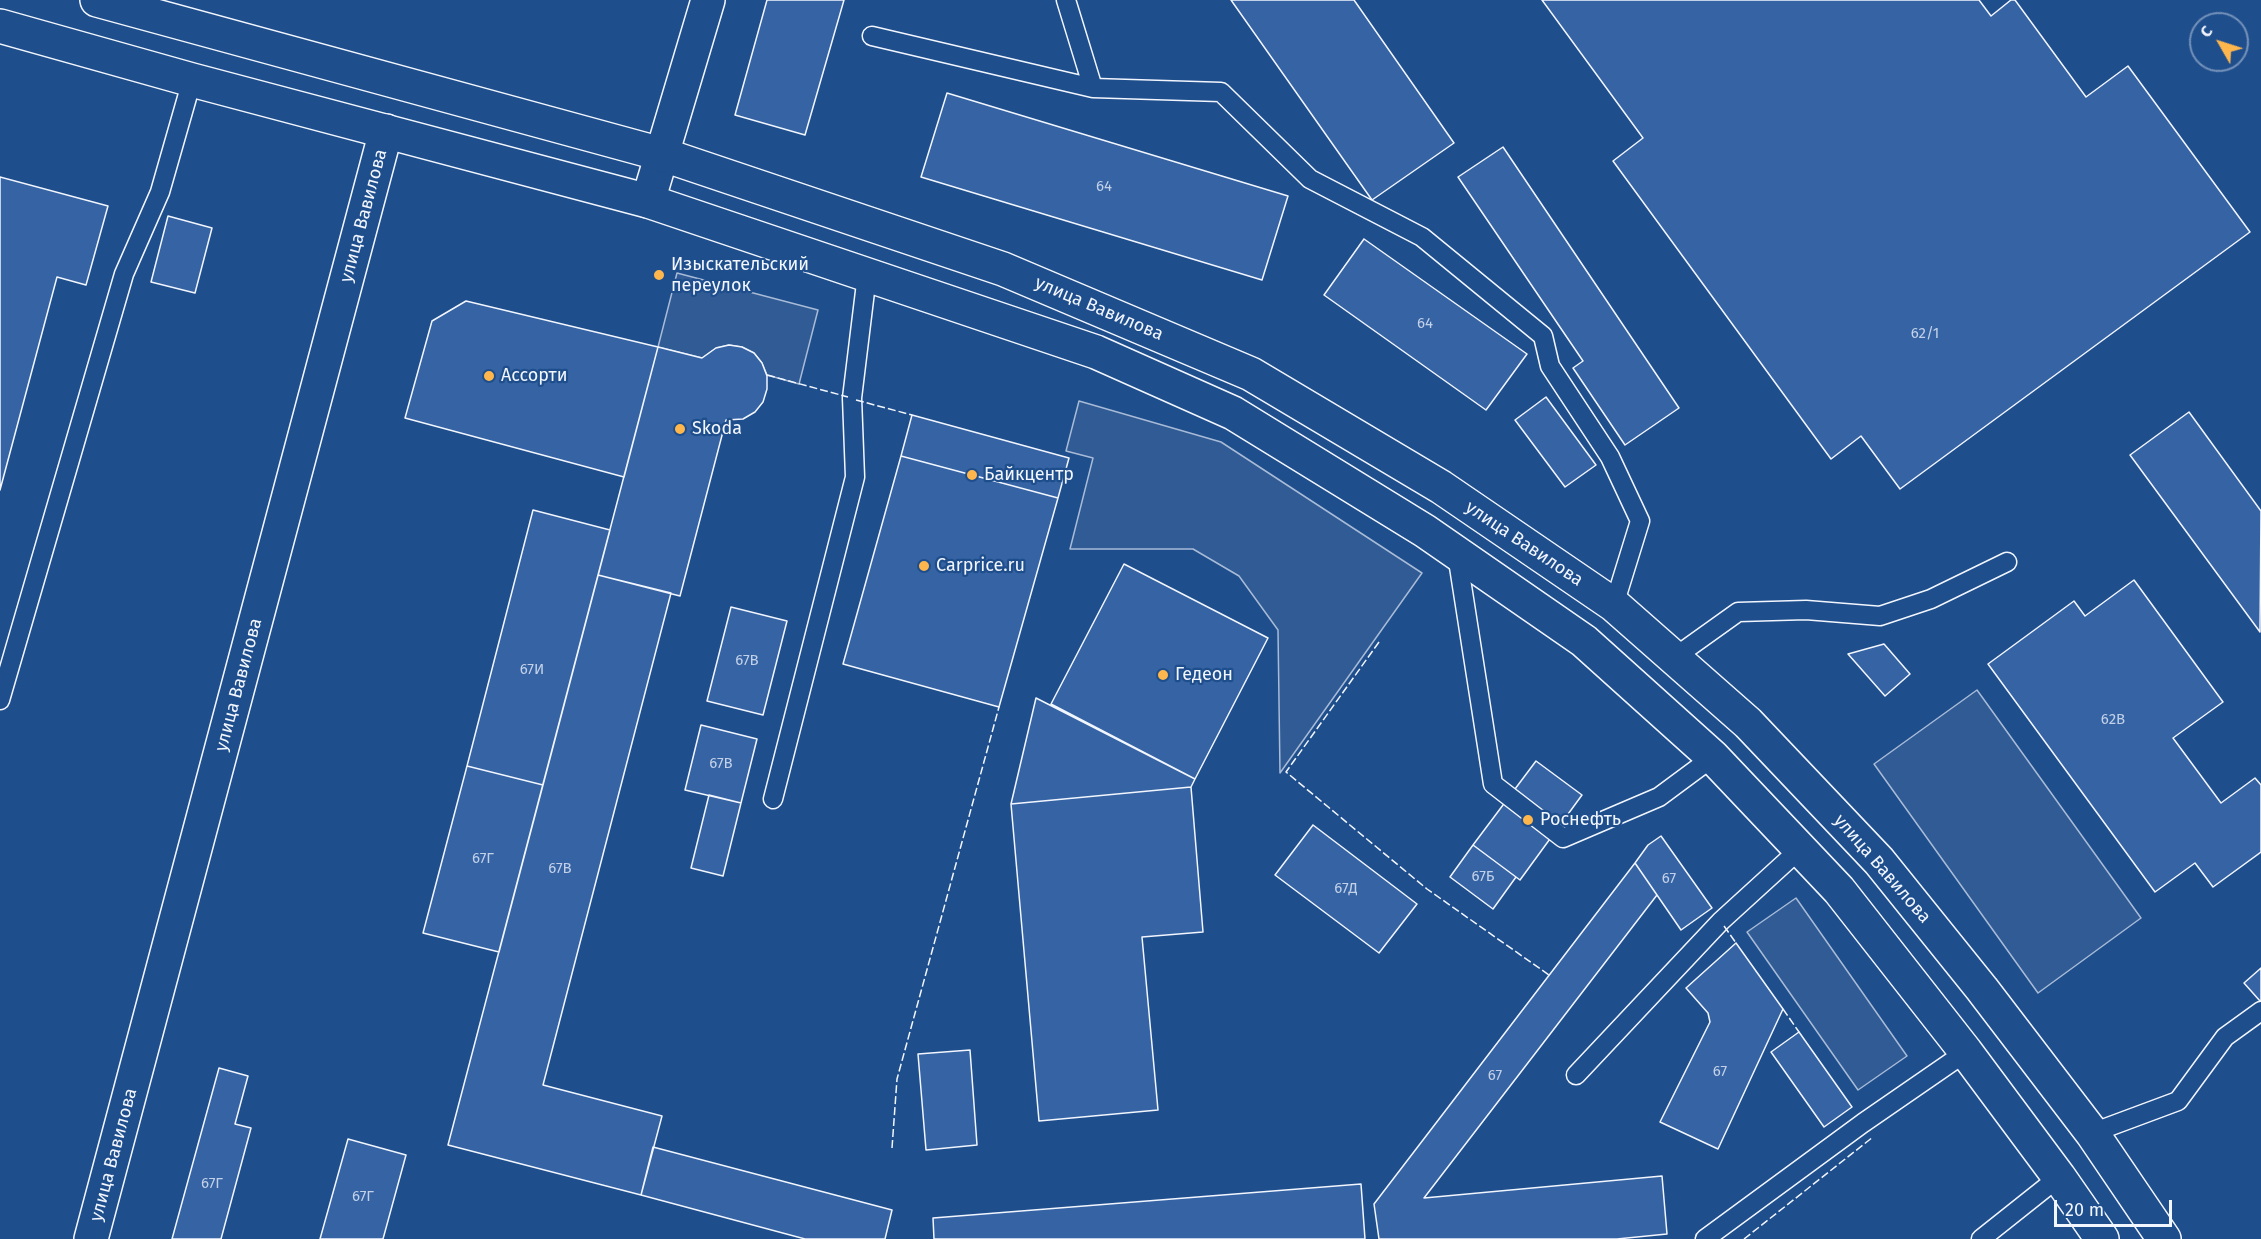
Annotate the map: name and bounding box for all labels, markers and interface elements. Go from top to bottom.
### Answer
north arrow [2189,12,2249,72]
text: С [2196,22,2216,41]
street label: улица Вавилова [336,147,392,285]
house number: 64 [1096,178,1112,196]
place label: Изыскательский переулок [671,254,809,296]
marker: Изыскательский переулок [652,268,666,282]
street label: улица Вавилова [1032,272,1166,346]
house number: 64 [1417,315,1433,333]
house number: 62/1 [1911,325,1939,343]
place label: Ассорти [501,365,567,387]
marker: Ассорти [482,369,496,383]
place label: Skoda [692,418,742,440]
marker: Skoda [673,422,687,436]
place label: Байкцентр [984,464,1074,486]
marker: Байкцентр [965,468,979,482]
street label: улица Вавилова [1461,497,1587,591]
place label: Carprice.ru [936,555,1025,577]
marker: Carprice.ru [917,559,931,573]
street label: улица Вавилова [211,616,267,754]
house number: 67В [735,652,759,670]
house number: 67И [520,661,544,679]
place label: Гедеон [1175,664,1233,686]
marker: Гедеон [1156,668,1170,682]
house number: 62В [2101,711,2125,729]
house number: 67В [709,755,733,773]
place label: Роснефть [1540,809,1621,831]
street label: улица Вавилова [1829,810,1935,928]
marker: Роснефть [1521,813,1535,827]
house number: 67Г [472,850,494,868]
house number: 67В [548,860,572,878]
house number: 67Б [1472,868,1494,886]
house number: 67 [1662,870,1676,888]
house number: 67Д [1334,880,1358,898]
house number: 67 [1713,1063,1727,1081]
house number: 67 [1488,1067,1502,1085]
street label: улица Вавилова [86,1086,142,1224]
house number: 67Г [201,1175,223,1193]
house number: 67Г [352,1188,374,1206]
scale bar [2057,1188,2176,1226]
text: 20 m [2065,1199,2104,1221]

